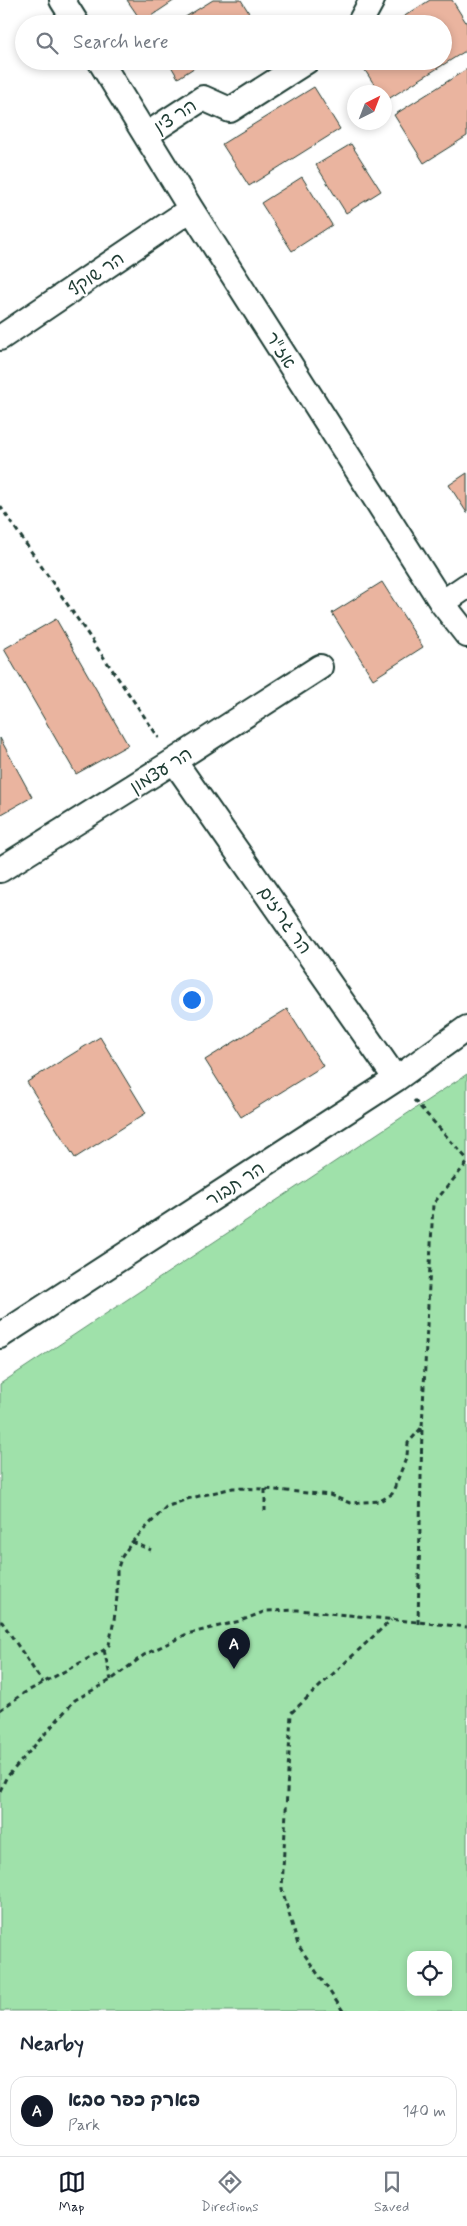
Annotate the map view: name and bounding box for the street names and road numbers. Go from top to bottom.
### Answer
street label: הר צין [149,94,202,140]
street label: הר שוקף [64,247,129,302]
street label: אז"ר [259,327,301,374]
street label: הר עצמון [126,742,197,799]
street label: הר גריזים [252,882,316,959]
street label: הר תבור [202,1157,270,1213]

